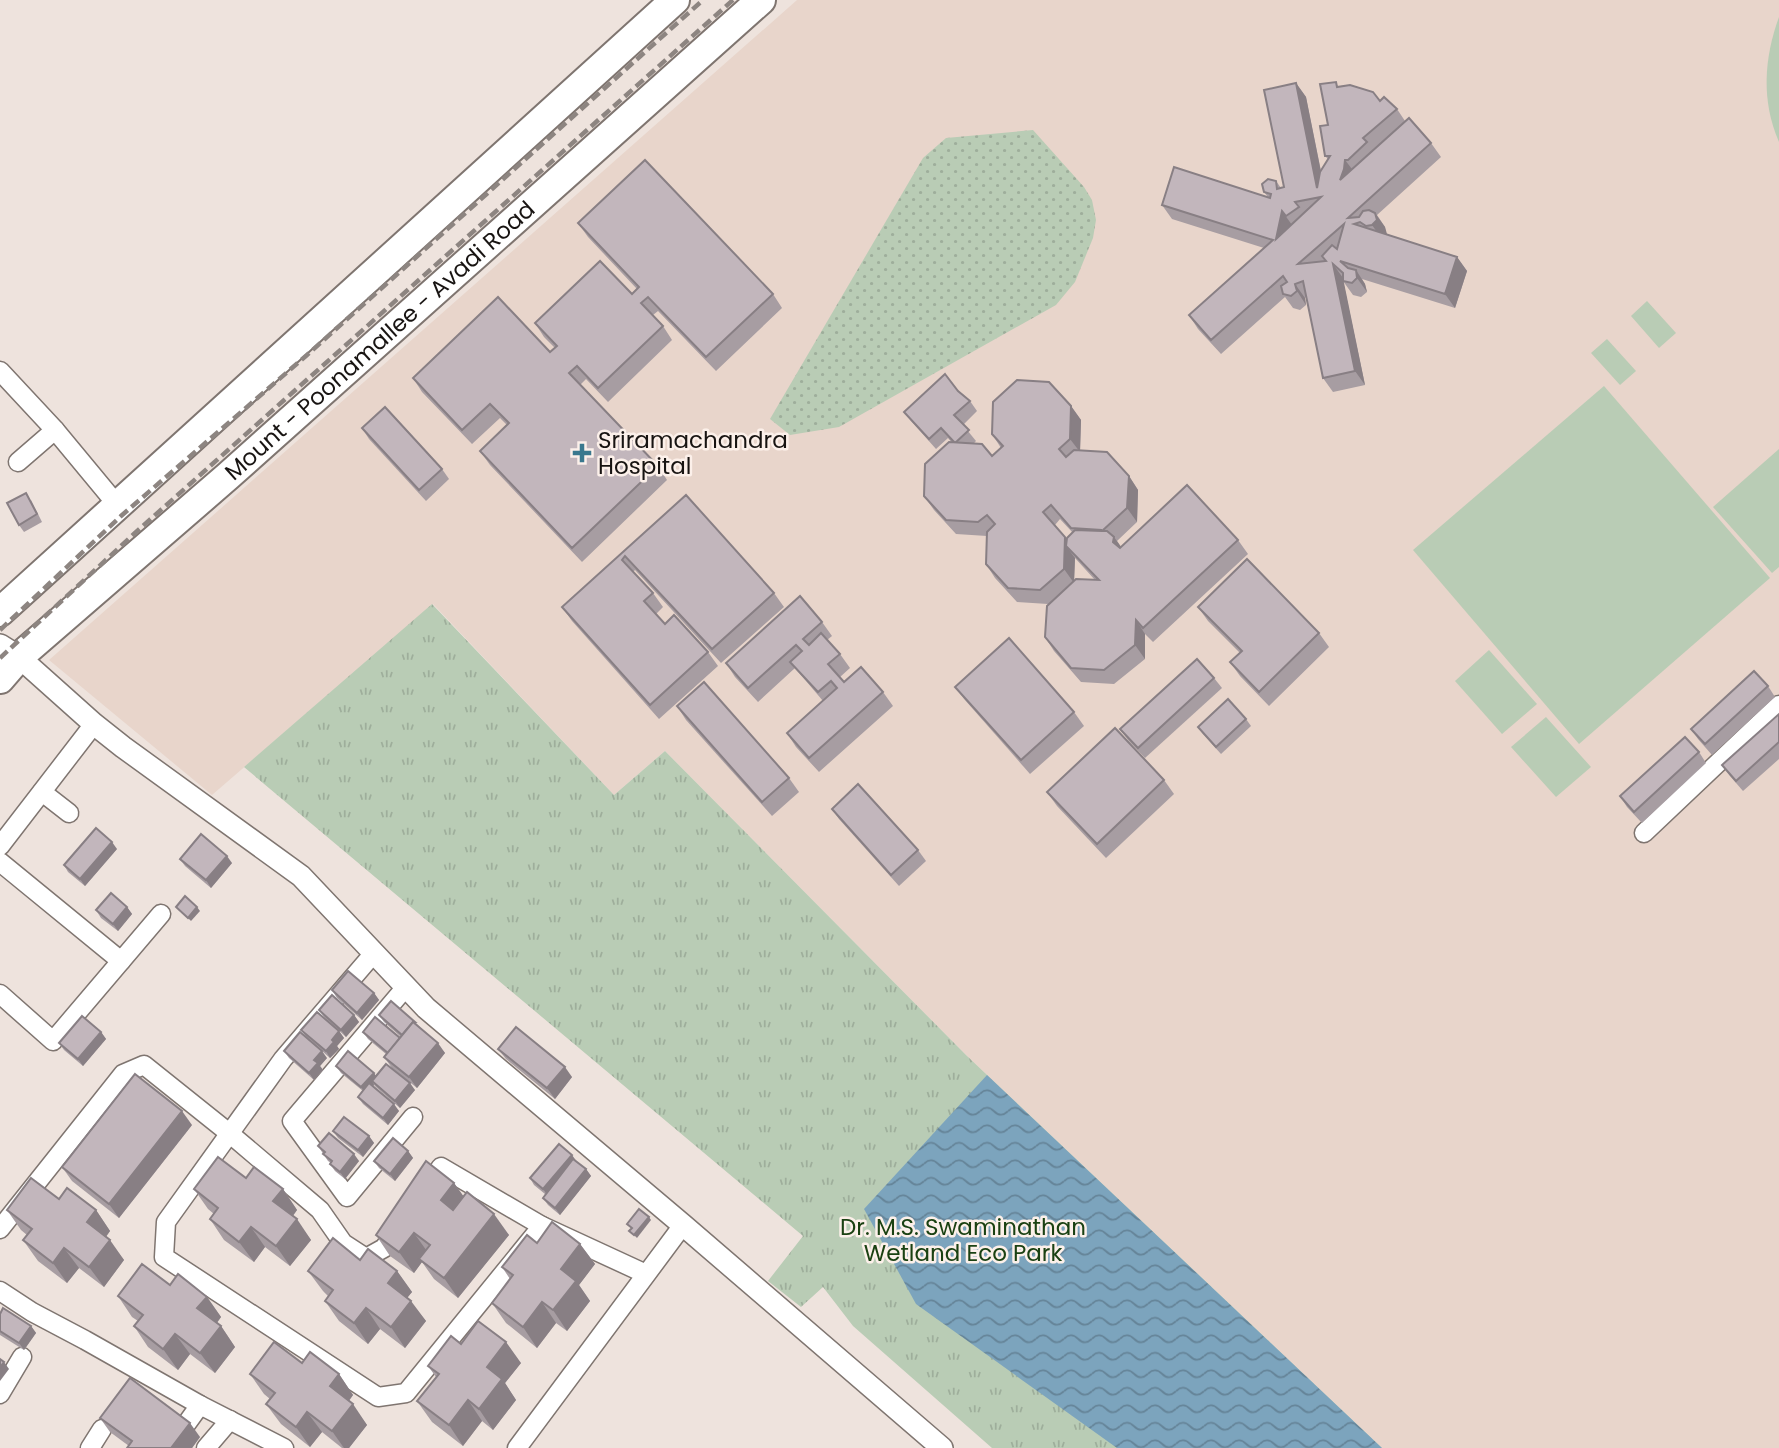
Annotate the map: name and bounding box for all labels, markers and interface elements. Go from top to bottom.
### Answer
street label: Mount - Poonamallee - Avadi Road [218,193,542,488]
place label: Sriramachandra Hospital [598,424,788,482]
marker: Sriramachandra Hospital [572,443,592,463]
park label: Dr. M.S. Swaminathan Wetland Eco Park [840,1211,1086,1269]

